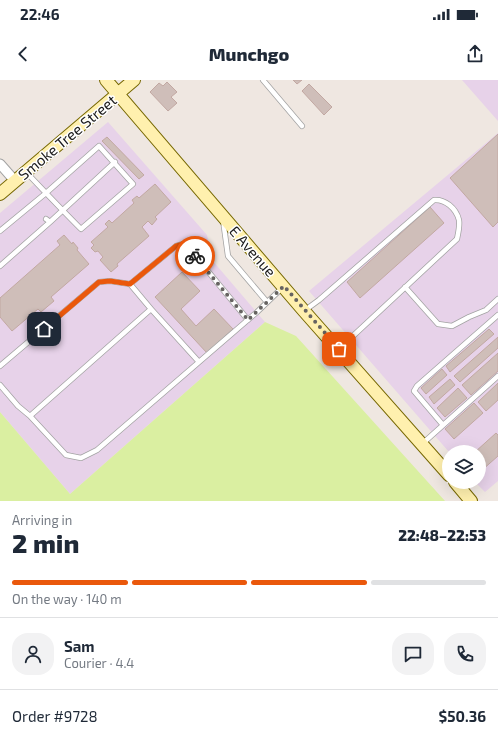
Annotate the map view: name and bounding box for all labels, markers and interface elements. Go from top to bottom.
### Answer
text: 22:46 [20,5,60,23]
icon: back [12,43,34,65]
text: Munchgo [209,43,289,65]
icon: share [464,43,486,65]
street label: Smoke Tree Street [14,90,120,183]
street label: E Avenue [226,222,280,280]
courier [175,236,215,276]
icon: bike [184,245,206,267]
pin [27,312,61,346]
icon: home [33,318,55,340]
pin [322,332,356,366]
icon: bag [328,338,350,360]
map controls [442,445,486,489]
button: layers [442,445,486,489]
text: Arriving in [12,512,72,528]
text: 22:48–22:53 [398,526,486,544]
text: 2 min [12,527,79,558]
text: On the way · 140 m [12,591,122,607]
button: person [12,633,54,675]
button: chat [392,633,434,675]
button: phone [444,633,486,675]
text: Sam [64,637,95,655]
text: Courier · 4.4 [64,655,134,671]
text: Order #9728 [12,707,98,725]
text: $50.36 [439,707,486,725]

